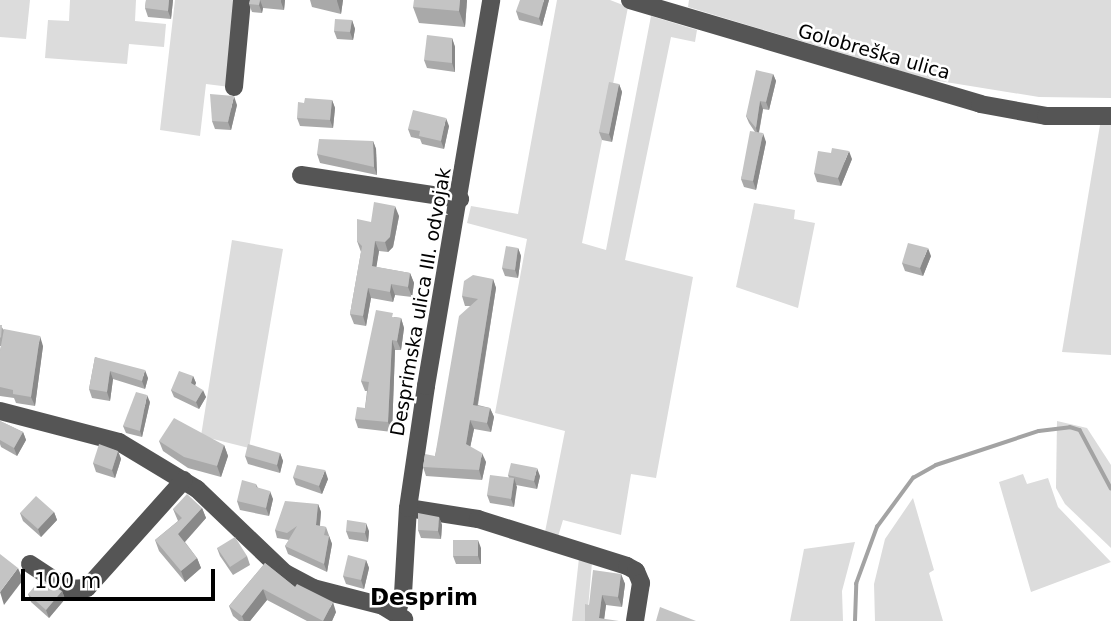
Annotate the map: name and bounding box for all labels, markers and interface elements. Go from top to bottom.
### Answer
street label: Golobreška ulica [795,19,953,85]
street label: Desprimska ulica III. odvojak [386,166,456,438]
scale bar [24,554,219,598]
text: 100 m [34,569,101,593]
district label: Desprim [370,583,478,611]

